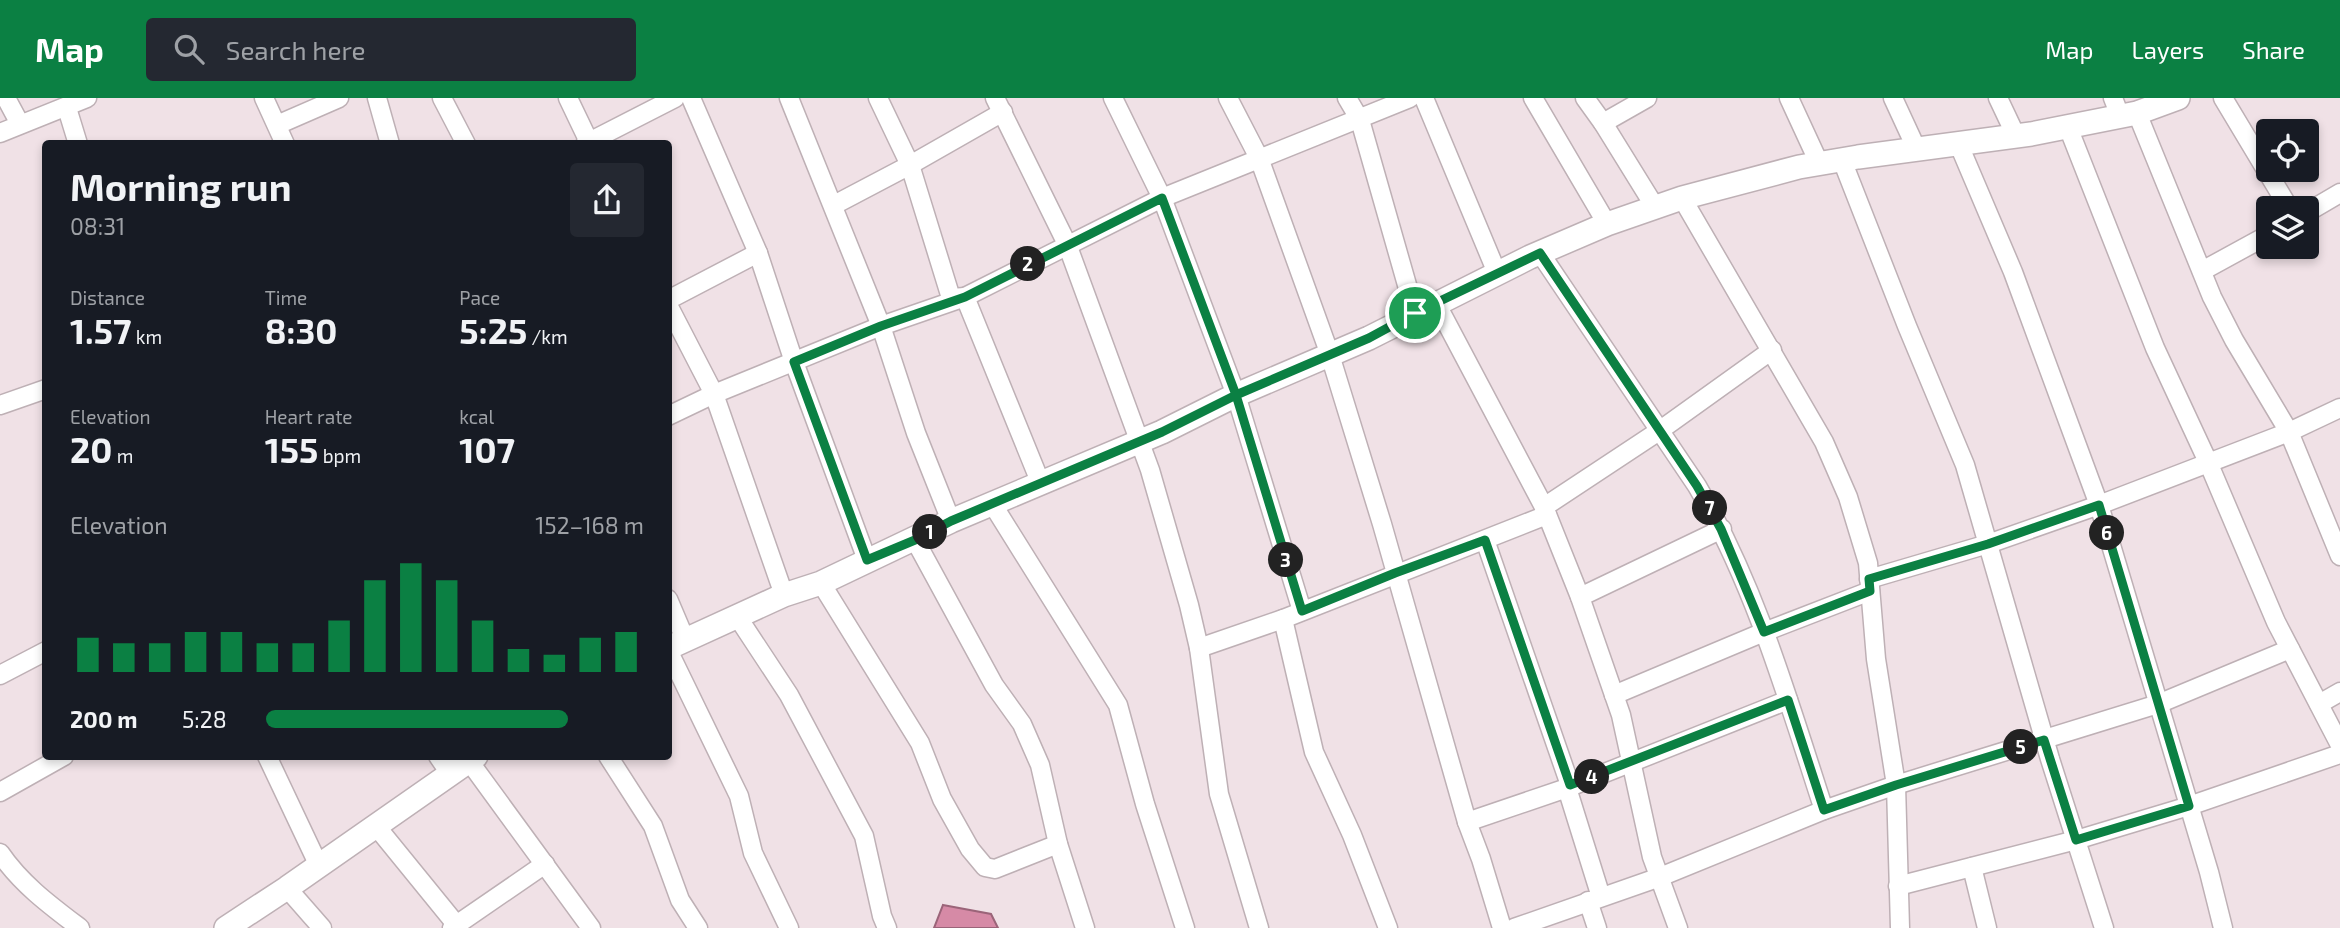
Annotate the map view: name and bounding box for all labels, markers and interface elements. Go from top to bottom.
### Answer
search box [146,18,636,81]
text: Map [35,29,104,69]
icon: search [170,30,208,68]
text: Search here [226,34,365,65]
text: Map [2045,35,2093,64]
text: Layers [2131,35,2204,64]
text: Share [2242,35,2305,64]
map controls [2256,119,2319,259]
button: locate [2256,119,2319,182]
text: Morning run [70,163,291,209]
button: share [570,163,644,237]
button: layers [2256,196,2319,259]
text: 08:31 [70,212,125,240]
pin: 2 [1010,246,1046,282]
text: 2 [1022,252,1033,275]
pin [1385,283,1445,343]
text: Distance [70,286,145,309]
text: Time [265,286,307,309]
text: Pace [459,286,500,309]
icon: arrive [1396,294,1434,332]
text: 1.57 [70,309,131,351]
text: 8:30 [265,309,337,351]
text: 5:25 [459,309,527,351]
text: km [131,325,162,348]
text: /km [527,325,568,348]
text: Elevation [70,405,151,428]
text: Heart rate [265,405,353,428]
text: kcal [459,405,494,428]
text: 20 [70,428,112,470]
text: 155 [265,428,318,470]
text: 107 [459,428,515,470]
text: m [112,444,133,467]
text: bpm [318,444,361,467]
pin: 7 [1692,490,1728,526]
text: 7 [1704,496,1715,519]
text: Elevation [70,511,168,539]
text: 152–168 m [535,511,644,539]
pin: 1 [912,514,948,550]
pin: 6 [2090,516,2124,550]
text: 1 [925,520,934,543]
text: 6 [2101,521,2112,544]
pin: 3 [1268,542,1304,578]
text: 3 [1280,548,1291,571]
text: 200 m [70,705,138,733]
text: 5:28 [182,705,227,733]
pin: 5 [2004,730,2038,764]
text: 5 [2015,735,2026,758]
pin: 4 [1574,760,1610,794]
text: 4 [1585,765,1598,788]

